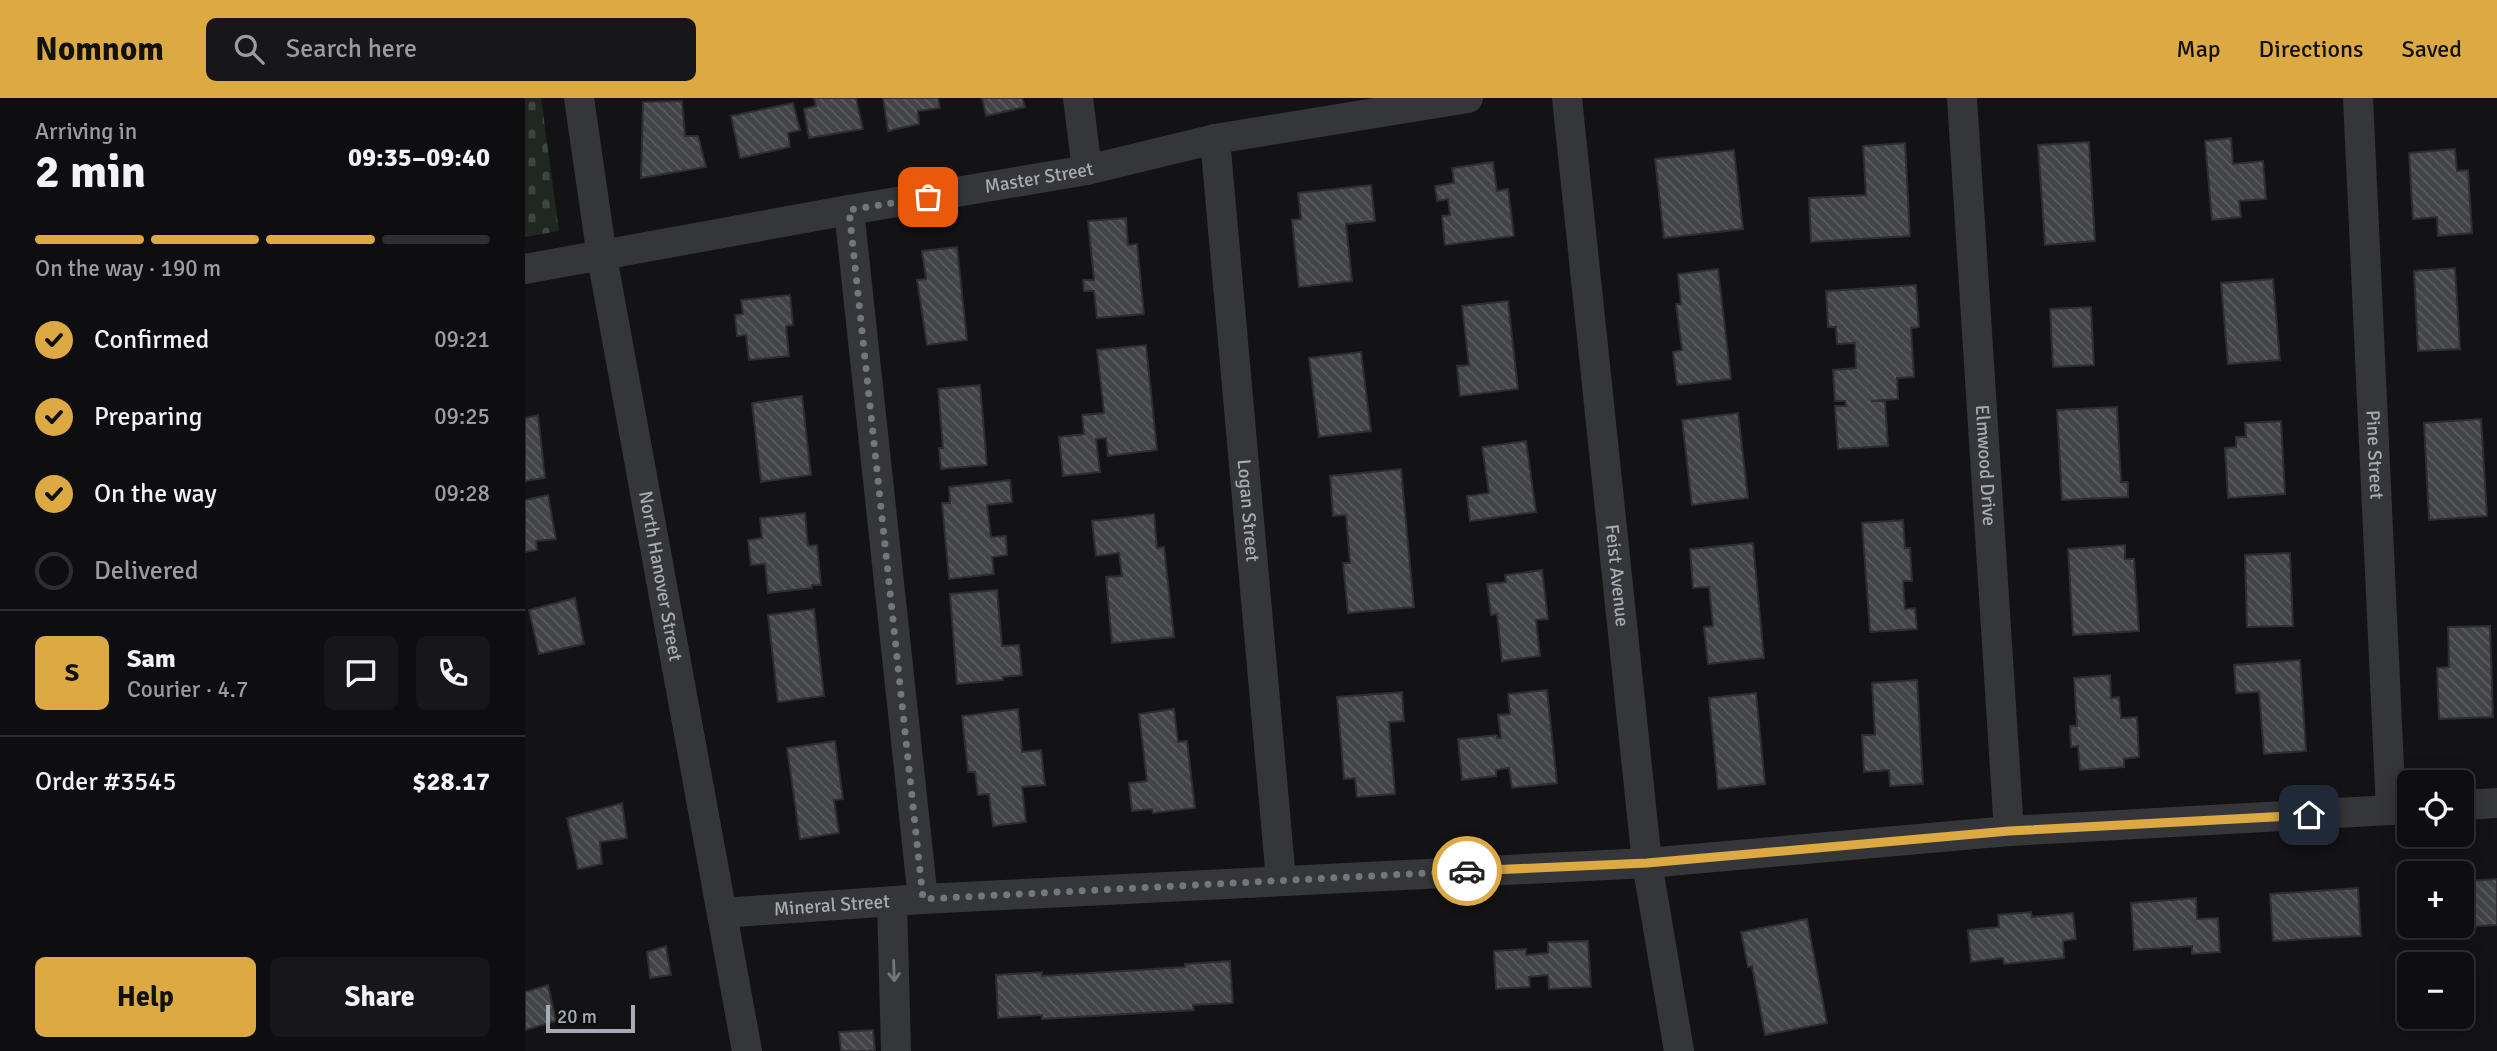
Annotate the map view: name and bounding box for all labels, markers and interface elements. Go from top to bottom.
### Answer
search box [206,18,696,81]
text: Nomnom [35,29,164,70]
icon: search [230,30,268,68]
text: Search here [286,33,417,65]
text: Map [2176,34,2221,64]
text: Directions [2259,34,2364,64]
text: Saved [2402,34,2462,64]
text: Arriving in [35,117,137,146]
text: 09:35–09:40 [348,142,490,174]
text: 2 min [35,144,146,200]
street label: Master Street [983,157,1096,199]
pin [898,167,958,227]
icon: bag [909,178,947,216]
text: On the way · 190 m [35,254,221,283]
icon: check [35,321,73,359]
text: Confirmed [94,324,209,356]
text: 09:21 [434,325,490,354]
icon: check [35,398,73,436]
text: Preparing [94,401,202,433]
text: 09:25 [434,402,490,431]
street label: Elmwood Drive [1970,404,2001,527]
street label: Pine Street [2360,409,2389,500]
street label: Logan Street [1232,458,1265,563]
icon: check [35,475,73,513]
text: On the way [94,478,217,510]
text: 09:28 [434,479,490,508]
street label: North Hanover Street [633,489,688,663]
street label: Feist Avenue [1600,523,1634,628]
text: Delivered [94,555,199,587]
button: chat [324,636,398,710]
button: phone [416,636,490,710]
text: Sam [127,643,176,675]
text: S [65,657,79,689]
text: Courier · 4.7 [127,675,248,704]
text: Order #3545 [35,766,176,798]
text: $28.17 [412,766,490,798]
map controls [2397,770,2474,1029]
button: locate [2397,770,2474,847]
pin [2279,785,2339,845]
icon: home [2290,796,2328,834]
courier [1432,836,1502,906]
icon: car [1448,852,1486,890]
button: + [2397,861,2474,938]
street label: Mineral Street [773,889,891,921]
button: − [2397,952,2474,1029]
button: Help [35,957,256,1037]
button: Share [270,957,490,1037]
one-way arrow [887,959,900,982]
scale bar [546,1002,635,1034]
text: 20 m [557,1005,597,1029]

